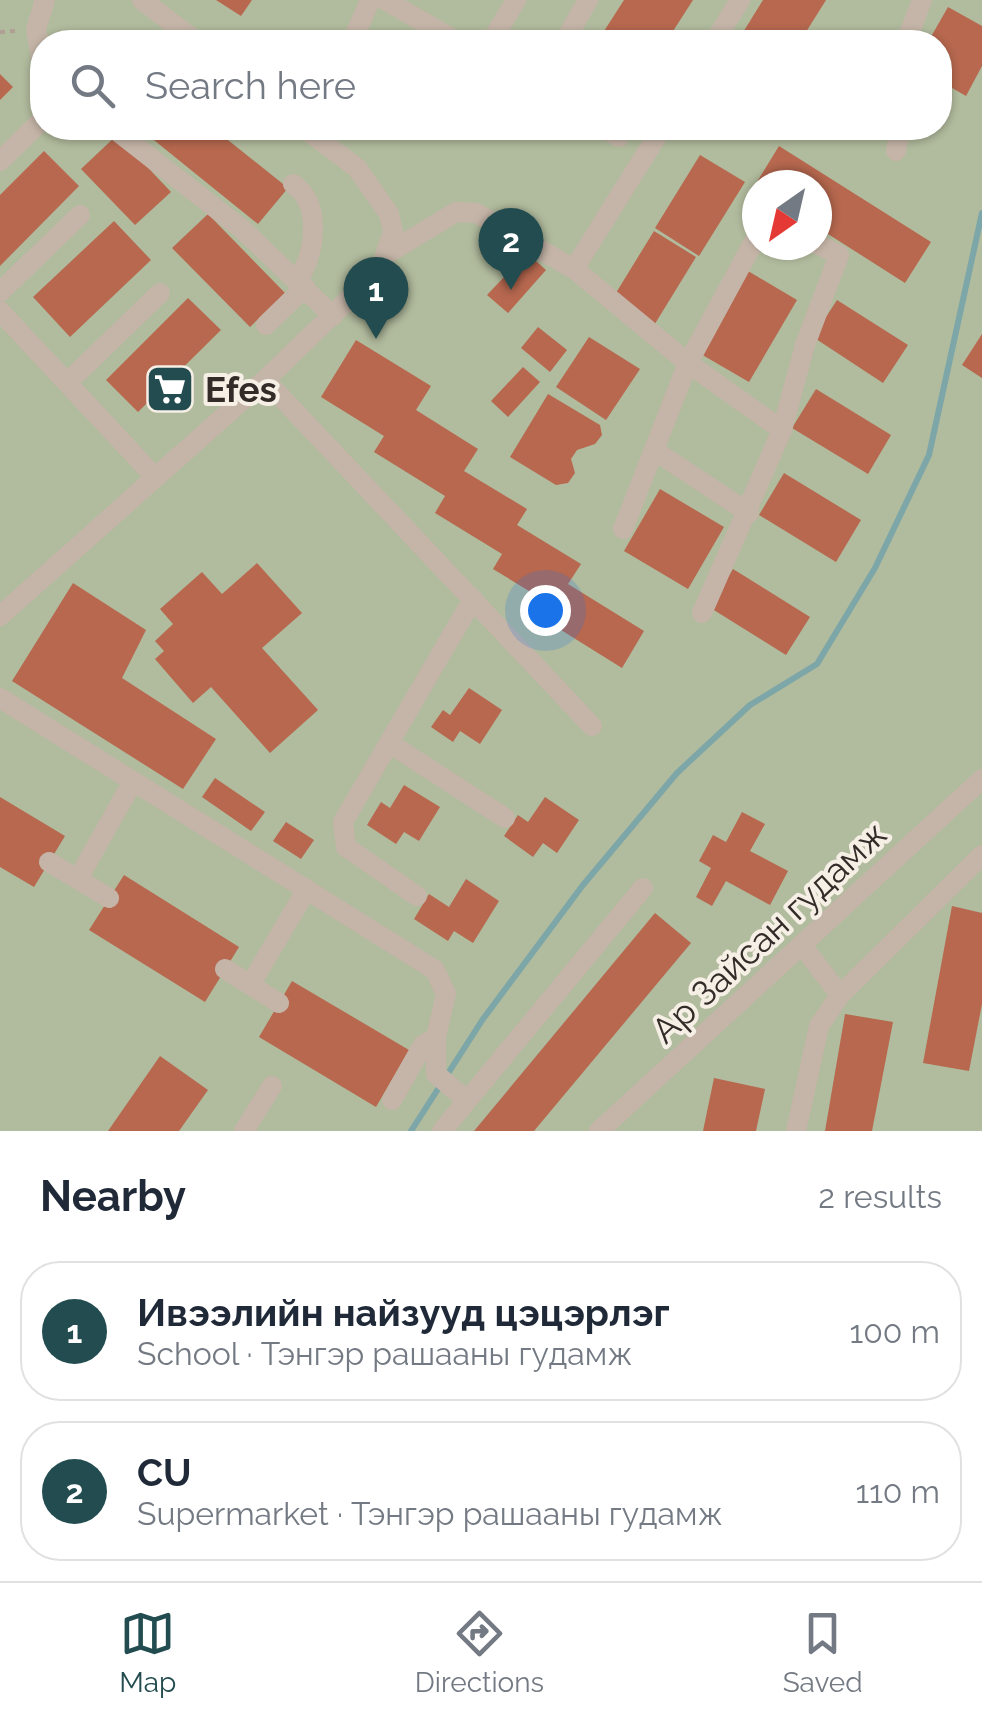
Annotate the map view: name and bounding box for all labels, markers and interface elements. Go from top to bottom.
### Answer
search box [30,30,952,140]
icon: search [65,58,120,113]
text: Search here [145,63,356,108]
north arrow [742,170,832,260]
pin: 2 [478,208,544,290]
pin: 1 [344,256,408,339]
supermarket icon: Efes [144,363,196,415]
place label: Efes [205,369,277,410]
your location [520,585,571,636]
street label: Ар Зайсан гудамж [643,813,895,1051]
text: Nearby [40,1172,186,1221]
text: 2 results [818,1178,942,1215]
text: Ивээлийн найзууд цэцэрлэг [137,1290,670,1335]
text: 1 [67,1313,82,1350]
text: 100 m [850,1313,940,1350]
text: School · Тэнгэр рашааны гудамж [137,1335,632,1372]
text: CU [137,1450,192,1495]
text: 2 [65,1473,84,1510]
text: 110 m [855,1473,940,1510]
text: Supermarket · Тэнгэр рашааны гудамж [137,1495,723,1532]
tab: Map [119,1606,176,1699]
tab: Directions [415,1606,544,1699]
tab: Saved [783,1606,863,1699]

